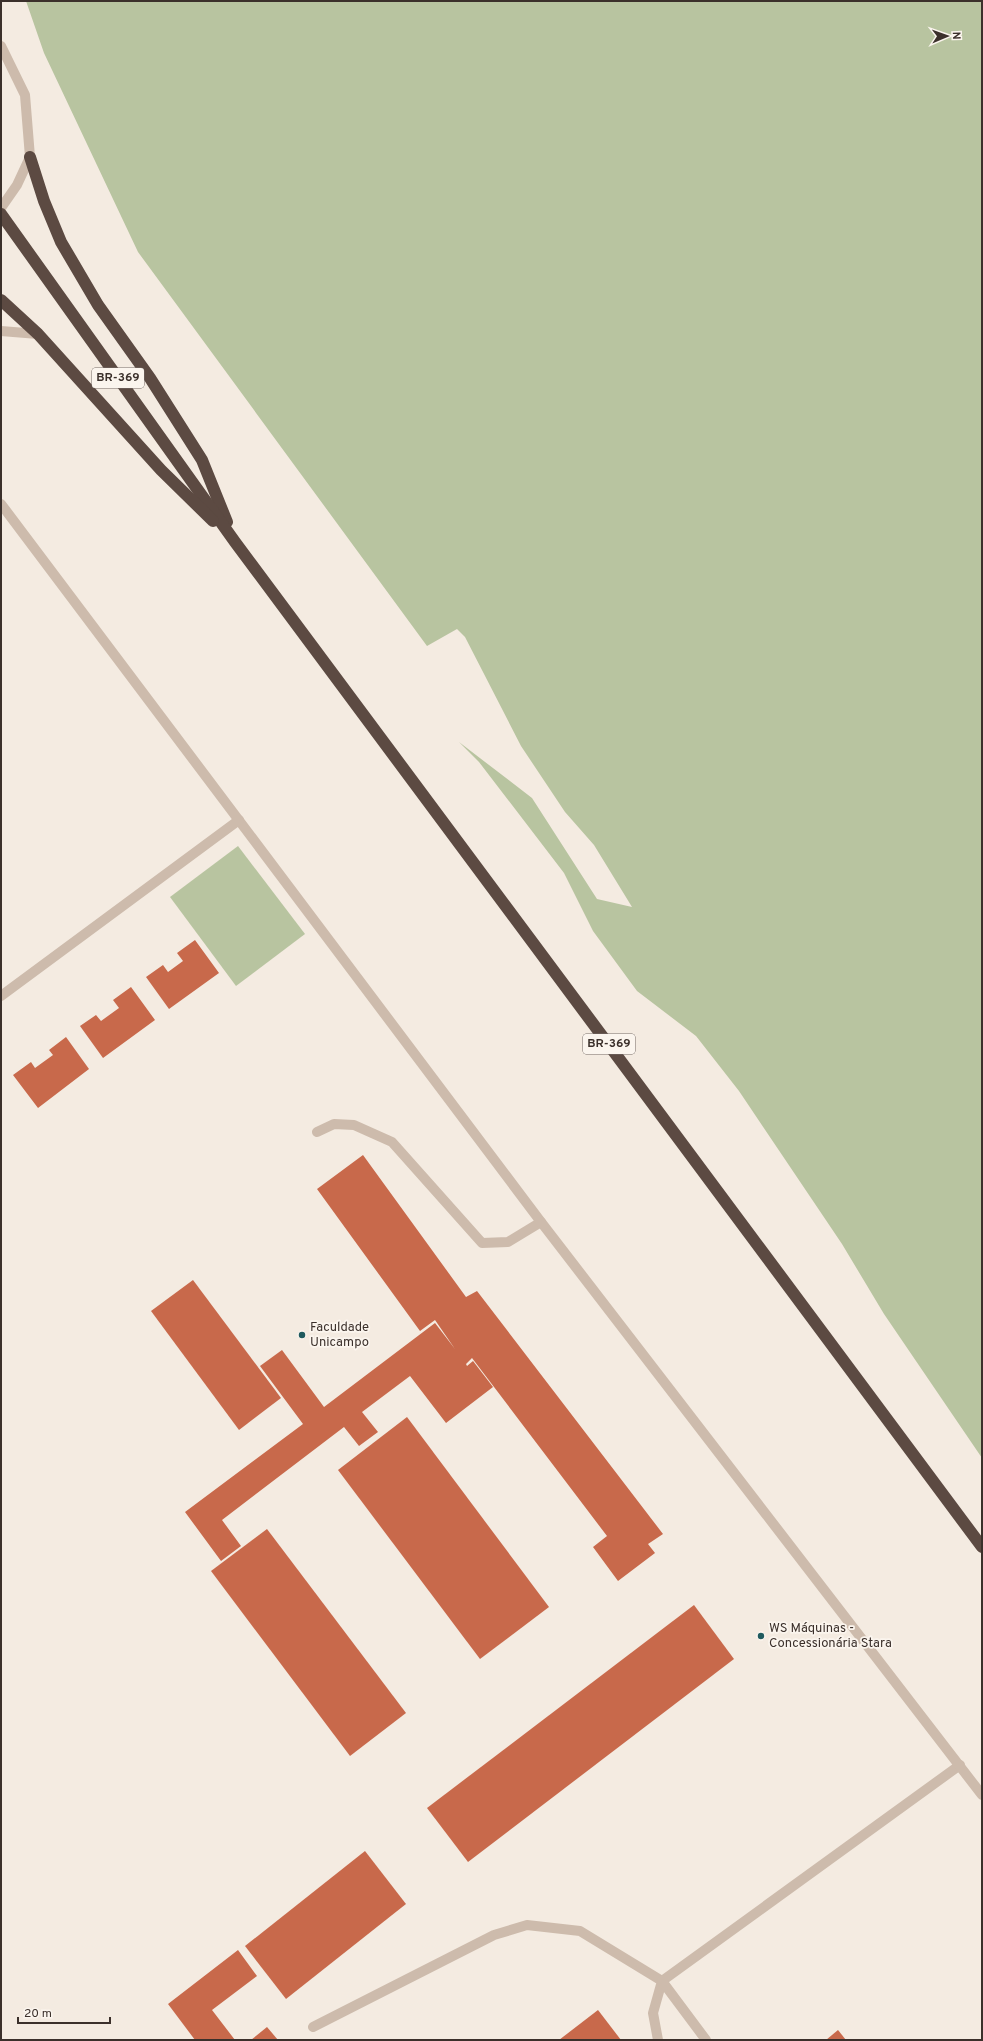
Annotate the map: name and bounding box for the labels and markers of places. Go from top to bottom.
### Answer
place label: Faculdade Unicampo [310,1320,369,1351]
marker: Faculdade Unicampo [297,1330,307,1340]
place label: WS Máquinas - Concessionária Stara [769,1621,892,1652]
marker: WS Máquinas - Concessionária Stara [756,1631,766,1641]

